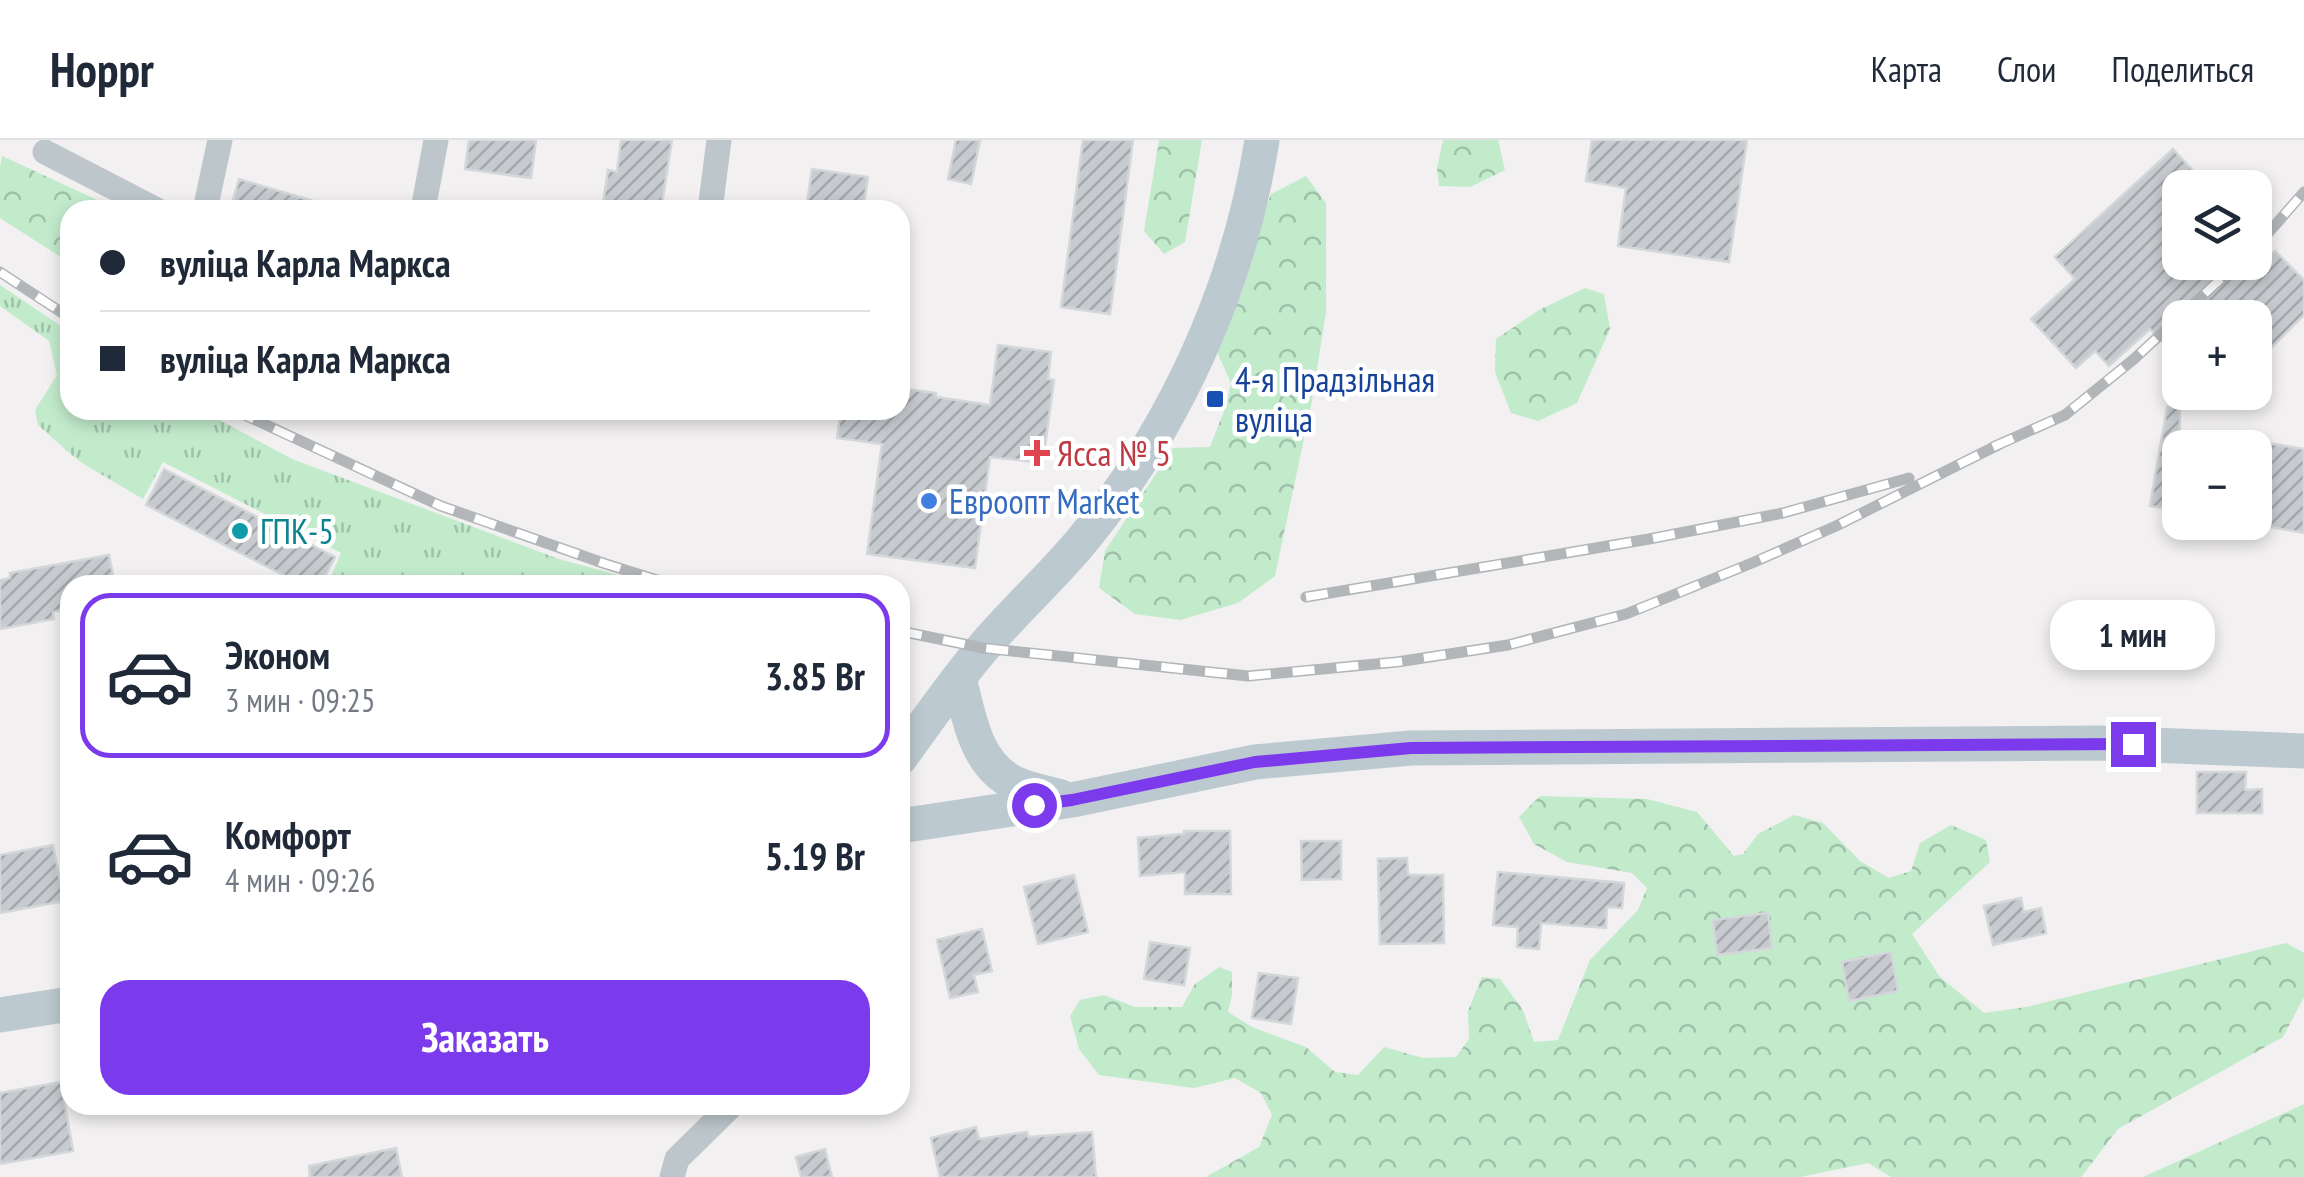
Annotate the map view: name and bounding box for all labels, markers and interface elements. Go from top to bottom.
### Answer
text: Hoppr [50,38,154,100]
text: Карта [1871,46,1942,92]
text: Слои [1997,46,2056,92]
text: Поделиться [2111,46,2254,92]
map controls [2162,170,2272,540]
button: layers [2162,170,2272,280]
text: вуліца Карла Маркса [160,238,451,287]
button: + [2162,300,2272,410]
text: вуліца Карла Маркса [160,334,451,383]
place label: 4-я Прадзільная вуліца [1235,356,1435,442]
marker: 4-я Прадзільная вуліца [1204,388,1226,410]
place label: Ясса № 5 [1057,430,1171,476]
button: − [2162,430,2272,540]
marker: Ясса № 5 [1026,442,1048,464]
place label: Евроопт Market [949,478,1140,524]
marker: Евроопт Market [918,490,940,512]
place label: ГПК-5 [260,508,334,554]
marker: ГПК-5 [229,520,251,542]
callout: 1 мин [2050,599,2216,669]
text: 1 мин [2098,614,2167,656]
text: Эконом [225,630,330,679]
icon: car [105,631,195,721]
text: 3.85 Br [765,651,865,700]
text: 3 мин · 09:25 [225,679,375,721]
route end [2111,722,2156,767]
route start [1012,783,1057,828]
text: Комфорт [225,810,351,859]
icon: car [105,811,195,901]
text: 5.19 Br [765,831,865,880]
text: 4 мин · 09:26 [225,859,375,901]
button: Заказать [100,980,870,1095]

